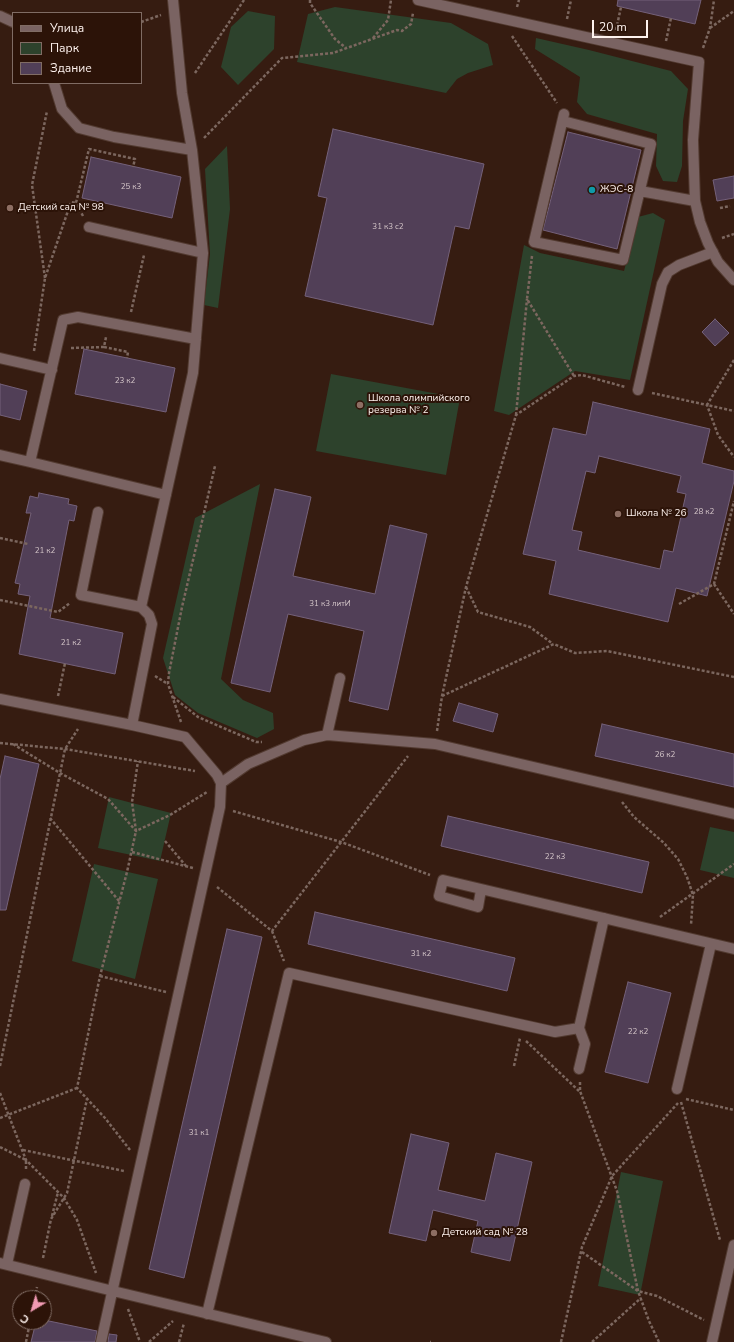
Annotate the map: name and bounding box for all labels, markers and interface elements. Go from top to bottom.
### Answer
legend [12,12,142,84]
scale bar [594,12,650,38]
text: 20 m [599,19,627,35]
text: Улица [50,20,84,36]
text: Парк [50,40,79,56]
text: Здание [50,60,92,76]
house number: 25 к3 [121,182,141,192]
place label: ЖЭС-8 [600,184,633,196]
marker: ЖЭС-8 [587,185,597,195]
place label: Детский сад № 98 [18,202,104,214]
marker: Детский сад № 98 [5,203,15,213]
house number: 31 к3 с2 [372,222,404,232]
house number: 23 к2 [115,376,135,386]
place label: Школа олимпийского резерва № 2 [368,393,470,416]
marker: Школа олимпийского резерва № 2 [355,400,365,410]
house number: 28 к2 [694,507,714,517]
place label: Школа № 26 [626,508,686,520]
marker: Школа № 26 [613,509,623,519]
house number: 21 к2 [35,546,55,556]
house number: 31 к3 литИ [309,599,351,609]
house number: 21 к2 [61,638,81,648]
house number: 26 к2 [655,750,675,760]
house number: 22 к3 [545,852,565,862]
house number: 31 к2 [411,949,431,959]
house number: 22 к2 [628,1027,648,1037]
house number: 31 к1 [189,1128,209,1138]
place label: Детский сад № 28 [442,1227,528,1239]
marker: Детский сад № 28 [429,1228,439,1238]
north arrow [12,1290,52,1330]
text: С [17,1311,32,1327]

